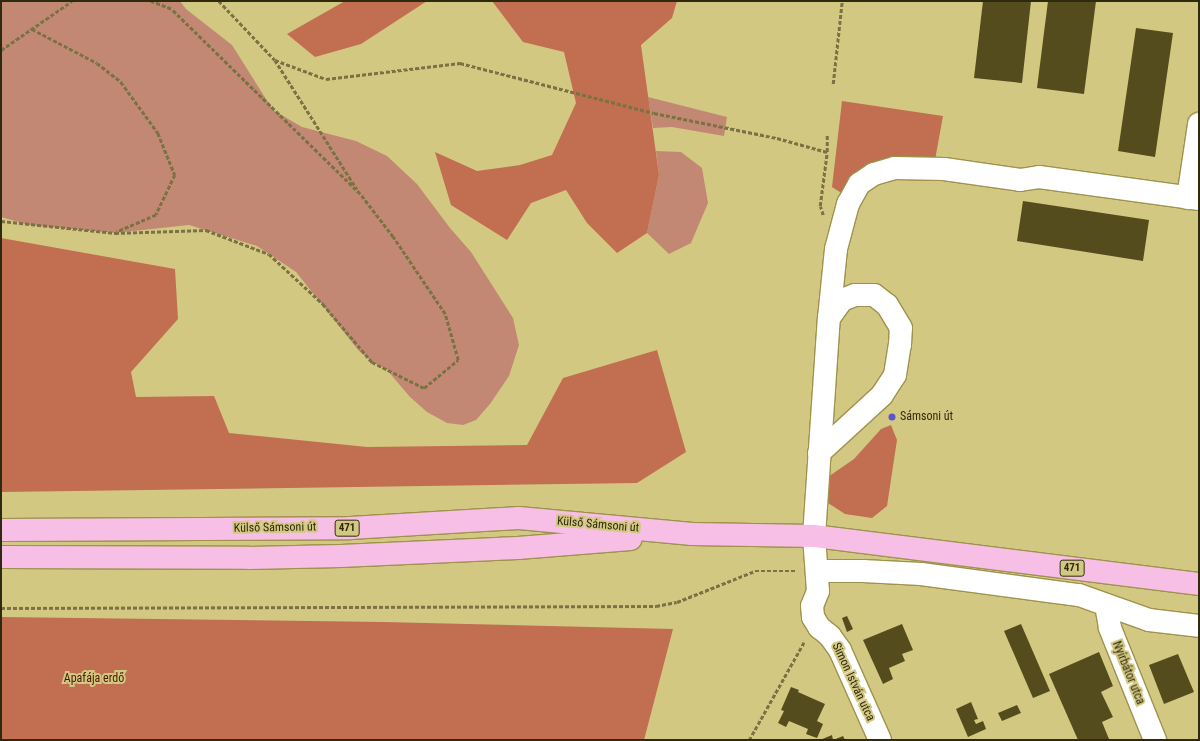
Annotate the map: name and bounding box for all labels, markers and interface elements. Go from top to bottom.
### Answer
place label: Sámsoni út [900,410,953,424]
marker: Sámsoni út [887,412,897,422]
street label: Külső Sámsoni út [556,514,640,536]
road number: 471 [334,519,360,537]
street label: Külső Sámsoni út [234,520,316,536]
road number: 471 [1059,559,1085,577]
street label: Nyírbátor utca [1109,639,1147,707]
street label: Simon István utca [829,641,877,723]
park label: Apafája erdő [64,672,124,686]

